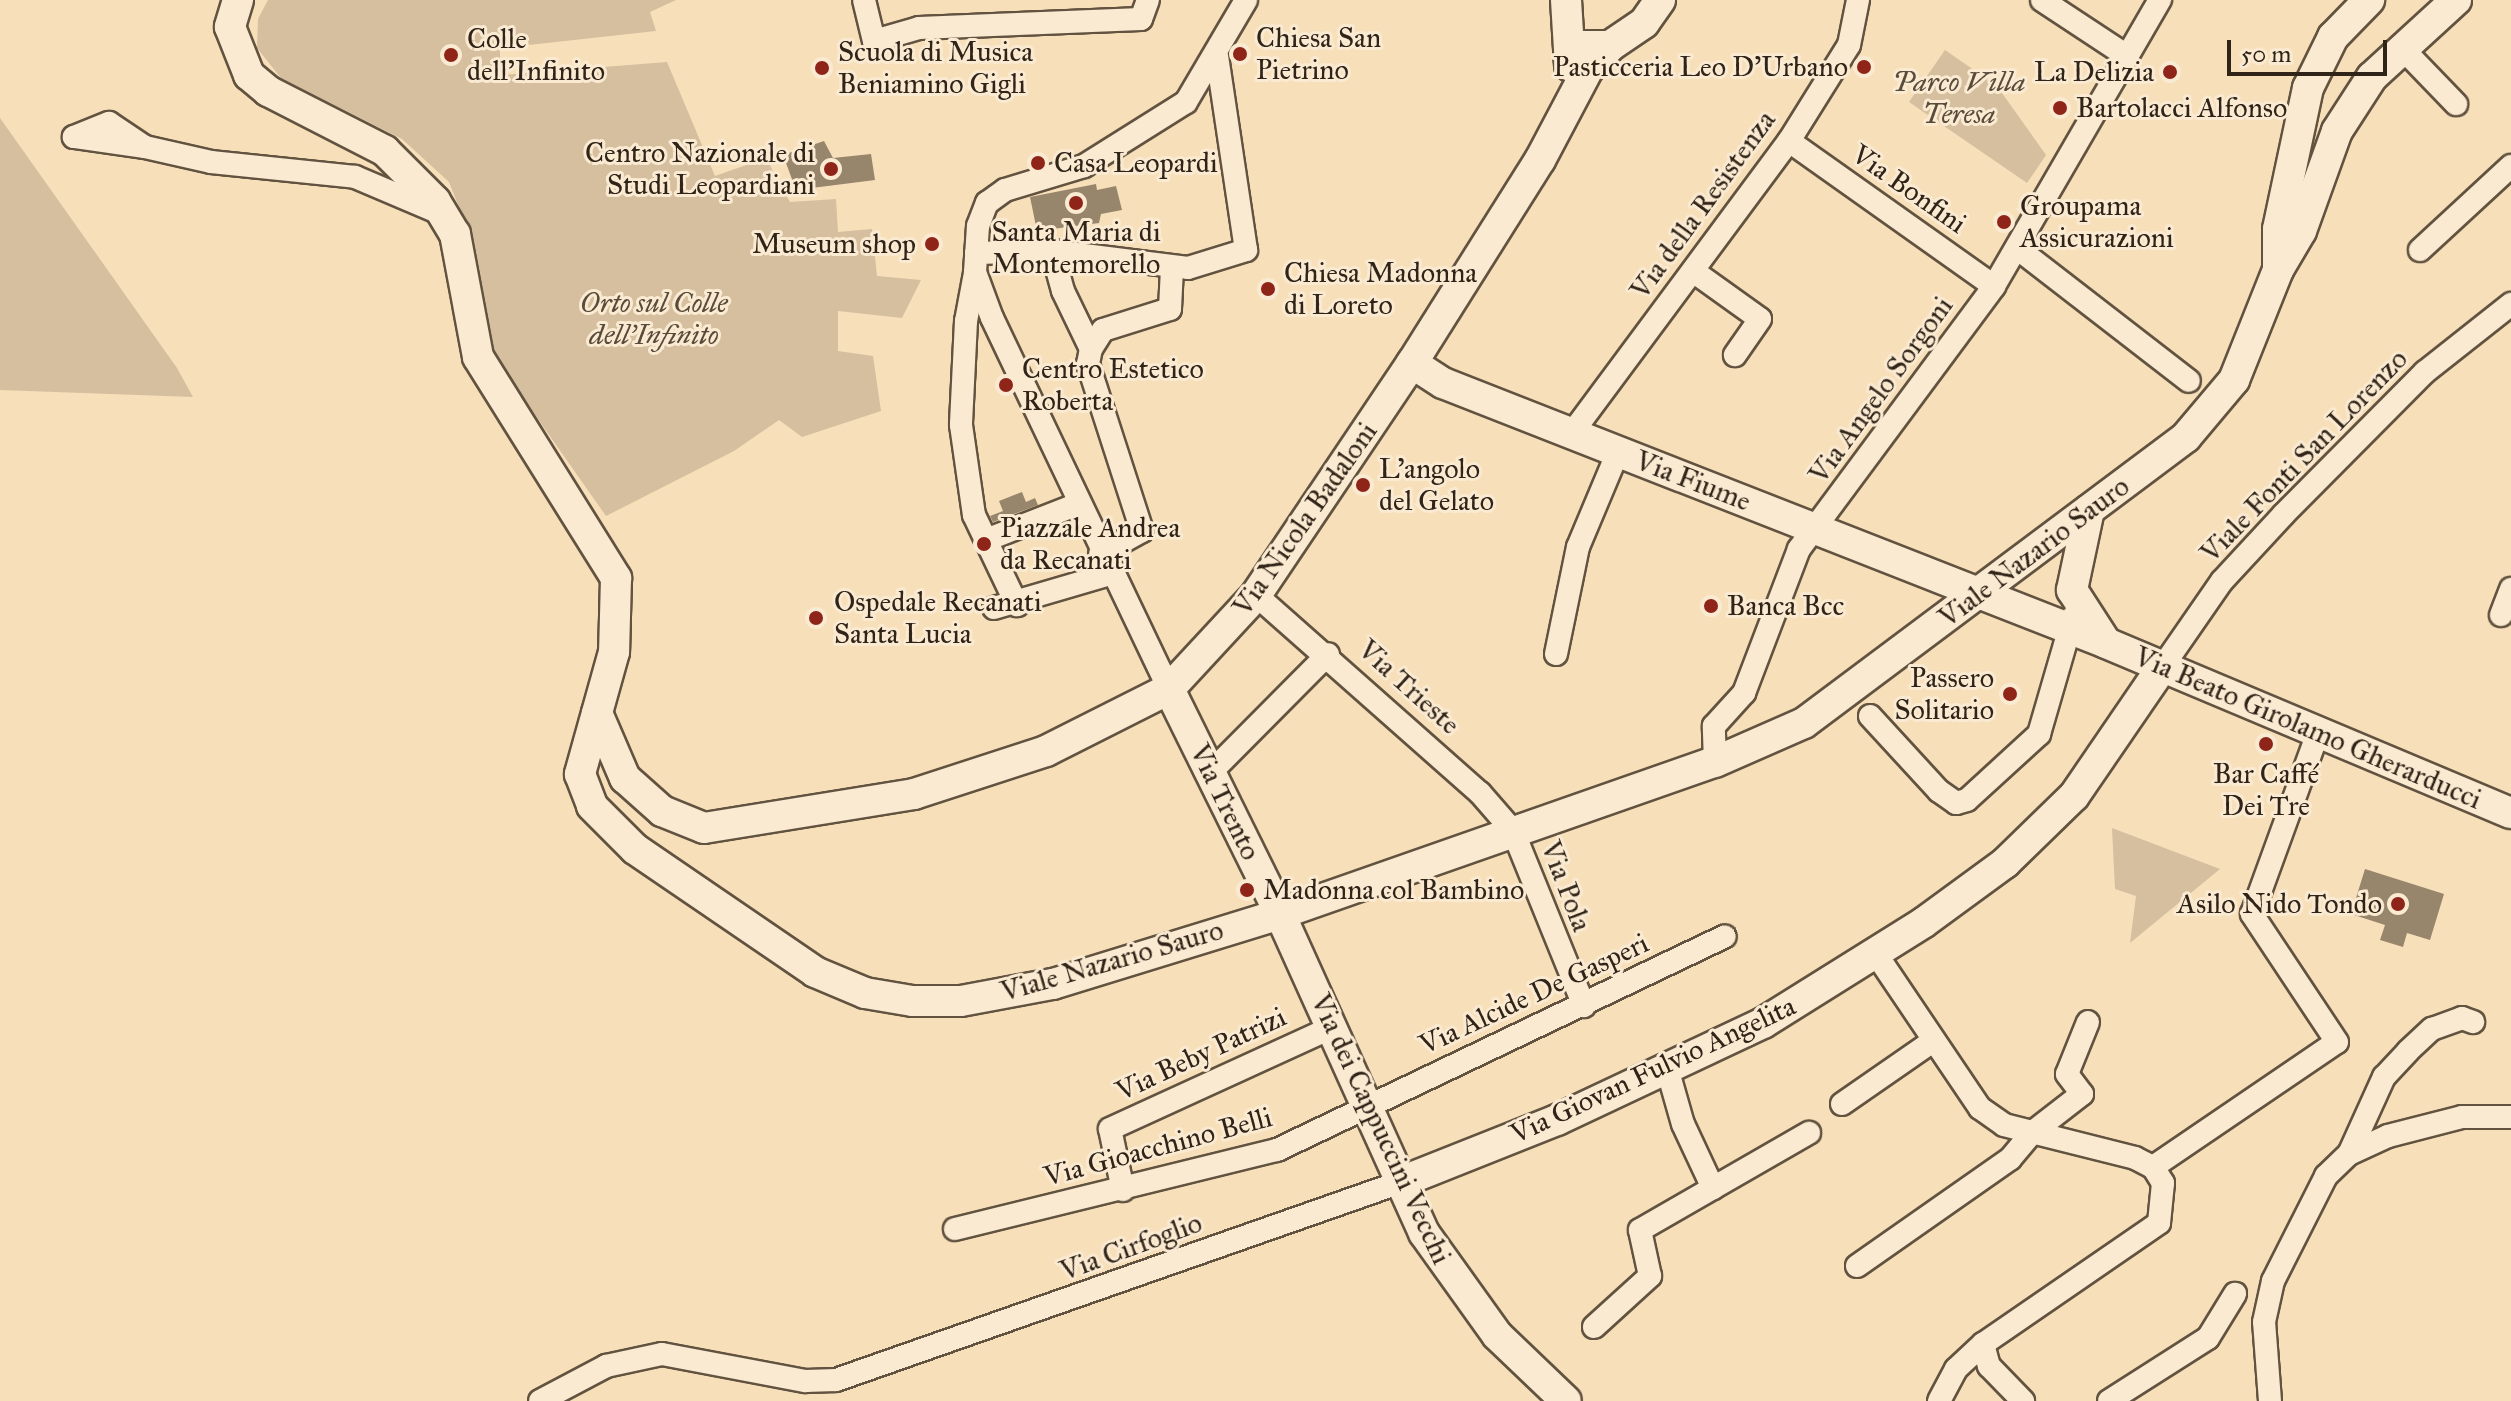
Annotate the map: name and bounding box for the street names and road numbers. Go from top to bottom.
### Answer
street label: Via della Resistenza [1623,104,1783,306]
street label: Via Bonfini [1845,137,1973,241]
street label: Via Angelo Sorgoni [1802,290,1960,490]
street label: Viale Fonti San Lorenzo [2194,342,2414,570]
street label: Via Nicola Badaloni [1226,416,1384,622]
street label: Via Fiume [1631,444,1755,518]
street label: Viale Nazario Sauro [1932,469,2136,635]
street label: Via Trieste [1351,633,1467,741]
street label: Via Beato Girolamo Gherarducci [2129,640,2487,816]
street label: Via Trento [1183,739,1267,865]
street label: Via Pola [1533,836,1599,936]
street label: Viale Nazario Sauro [997,913,1227,1009]
street label: Via Alcide De Gasperi [1414,926,1654,1062]
street label: Via dei Cappuccini Vecchi [1304,988,1458,1270]
street label: Via Giovan Fulvio Angelita [1505,989,1801,1151]
street label: Via Beby Patrizi [1111,1000,1291,1108]
street label: Via Gioacchino Belli [1040,1100,1276,1194]
street label: Via Cirfoglio [1056,1206,1206,1288]

